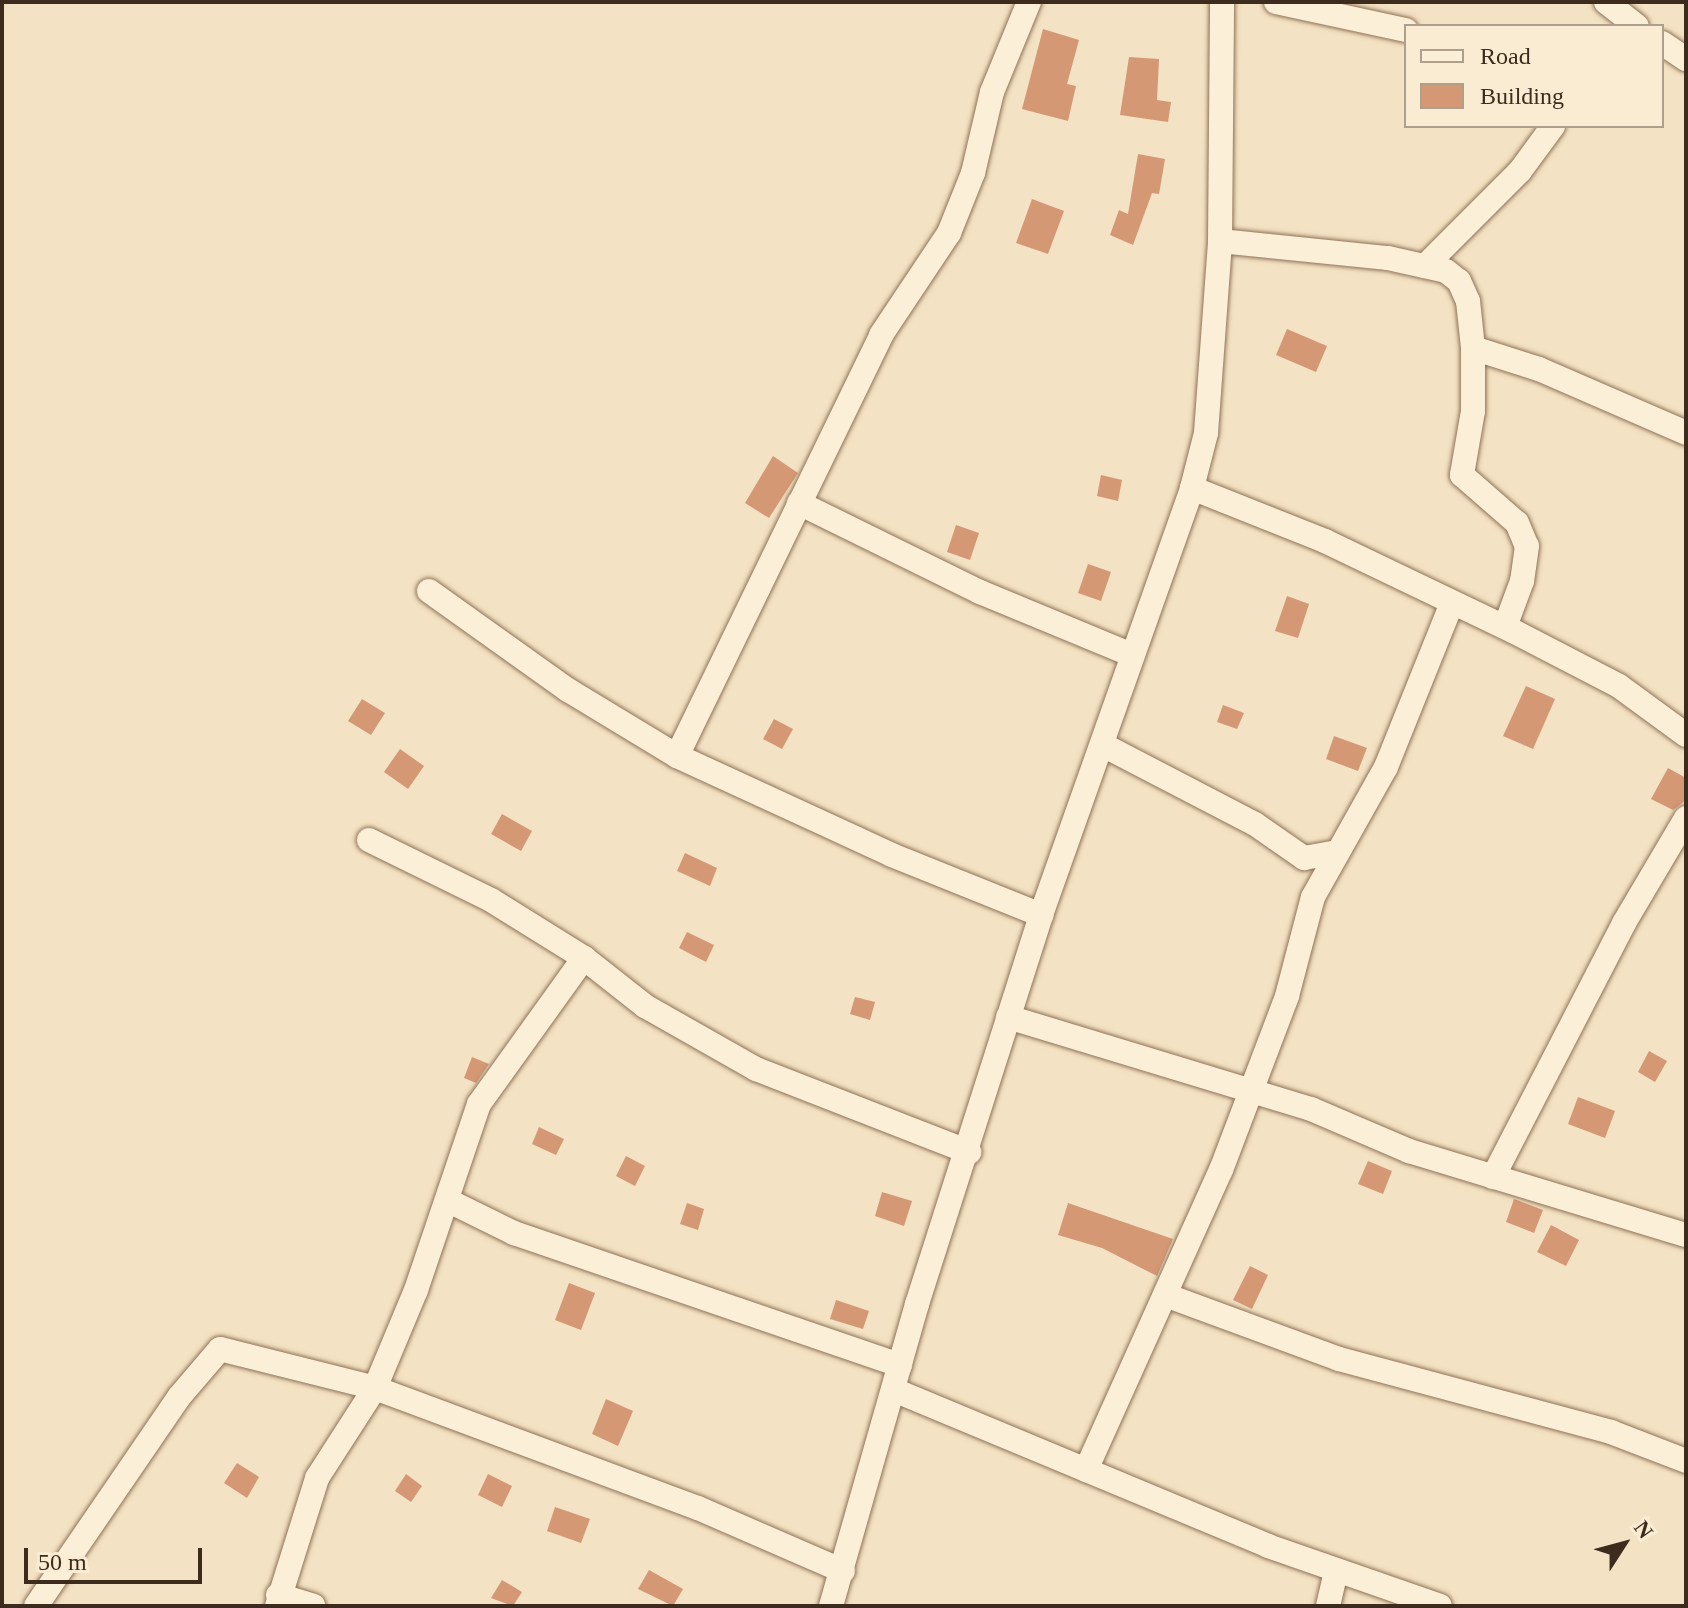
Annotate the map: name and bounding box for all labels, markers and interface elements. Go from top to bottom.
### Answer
legend [1404,24,1664,128]
text: Road [1480,43,1531,69]
text: Building [1480,83,1564,109]
north arrow [1584,1504,1664,1584]
text: N [1629,1516,1659,1543]
scale bar [28,1532,206,1582]
text: 50 m [38,1549,87,1575]

